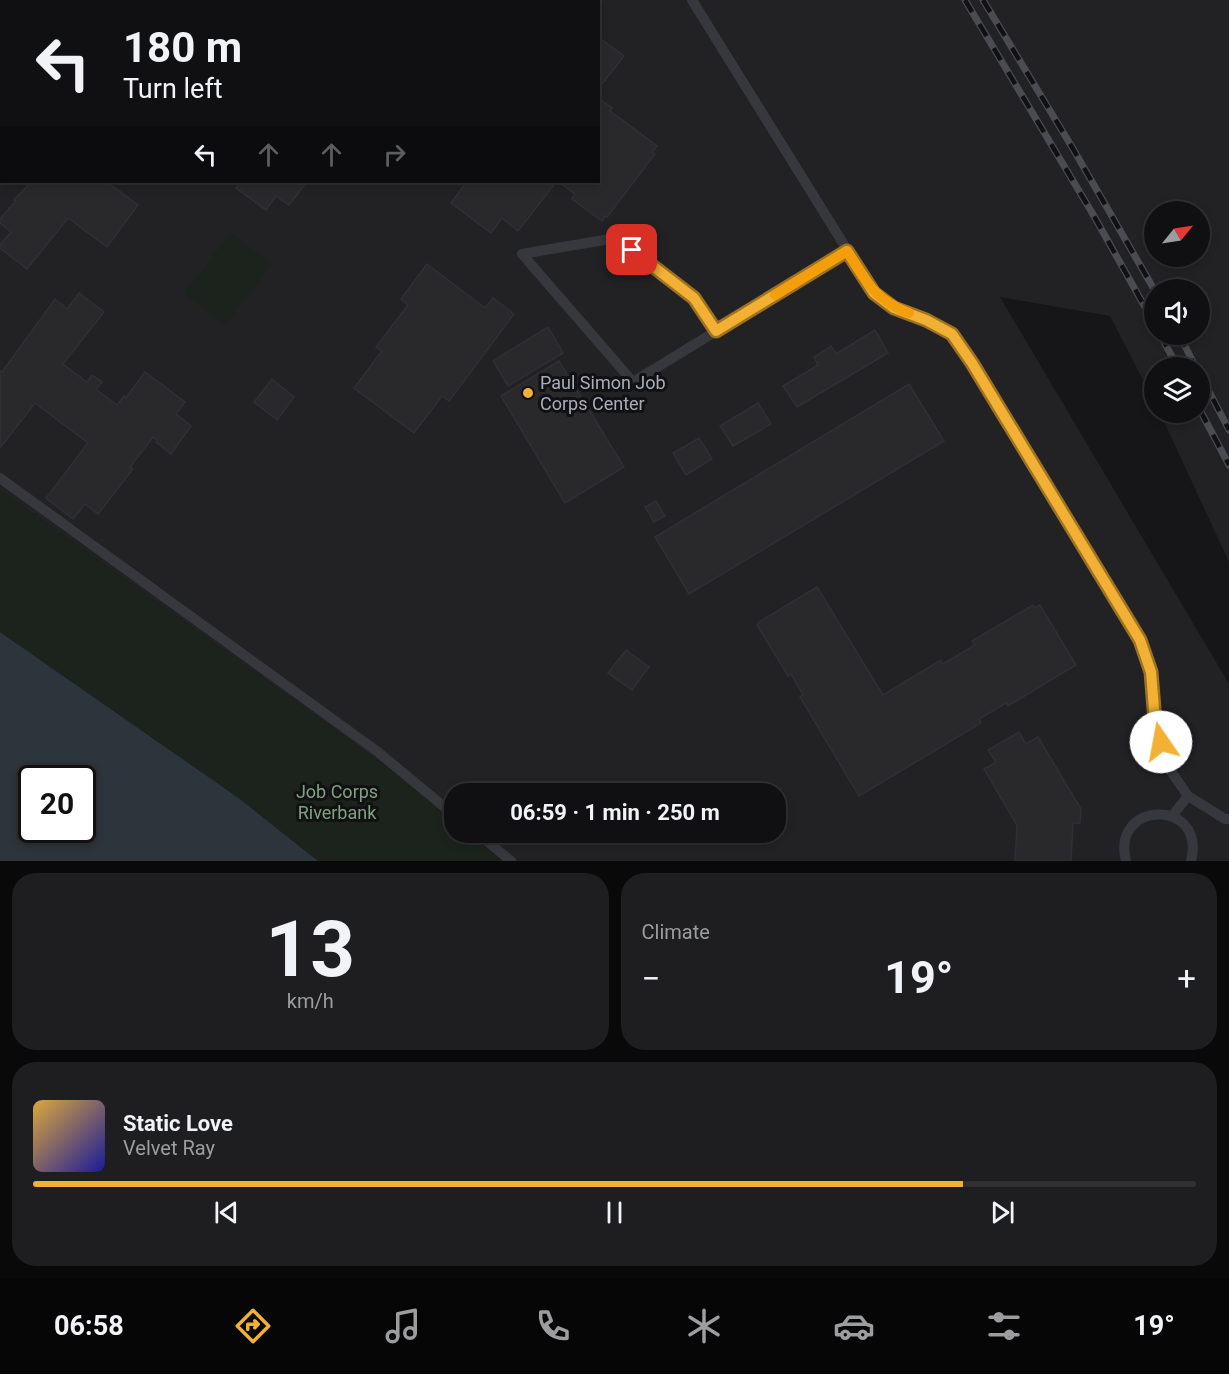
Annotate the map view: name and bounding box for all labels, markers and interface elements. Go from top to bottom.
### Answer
text: 180 m [123,23,242,72]
icon: left [24,24,102,102]
text: Turn left [123,73,223,105]
icon: left [189,138,222,171]
icon: ahead [252,138,285,171]
icon: ahead [315,138,348,171]
icon: right [378,138,411,171]
north arrow [1144,201,1210,267]
map controls [1144,201,1210,423]
pin [606,224,657,275]
icon: arrive [615,233,648,266]
button: sound [1144,279,1210,345]
button: layers [1144,357,1210,423]
place label: Paul Simon Job Corps Center [540,372,666,414]
marker: Paul Simon Job Corps Center [521,386,535,400]
position arrow [1129,710,1193,774]
speed limit sign: 20 [18,765,96,843]
park label: Job Corps Riverbank [296,781,378,823]
text: 06:59 · 1 min · 250 m [510,800,720,825]
text: 13 [265,904,355,995]
text: Climate [642,920,710,944]
text: 19° [884,951,953,1004]
text: − [642,959,660,998]
text: + [1177,959,1196,998]
text: km/h [287,989,334,1013]
text: Static Love [123,1111,233,1136]
text: Velvet Ray [123,1136,215,1160]
icon: previous [210,1196,243,1229]
icon: pause [598,1196,631,1229]
icon: next [986,1196,1019,1229]
icon: directions [232,1305,274,1347]
icon: music [382,1305,424,1347]
icon: phone [532,1305,574,1347]
icon: climate [683,1305,725,1347]
icon: car [833,1305,875,1347]
icon: filters [983,1305,1025,1347]
text: 06:58 [54,1310,124,1342]
text: 19° [1133,1310,1175,1342]

